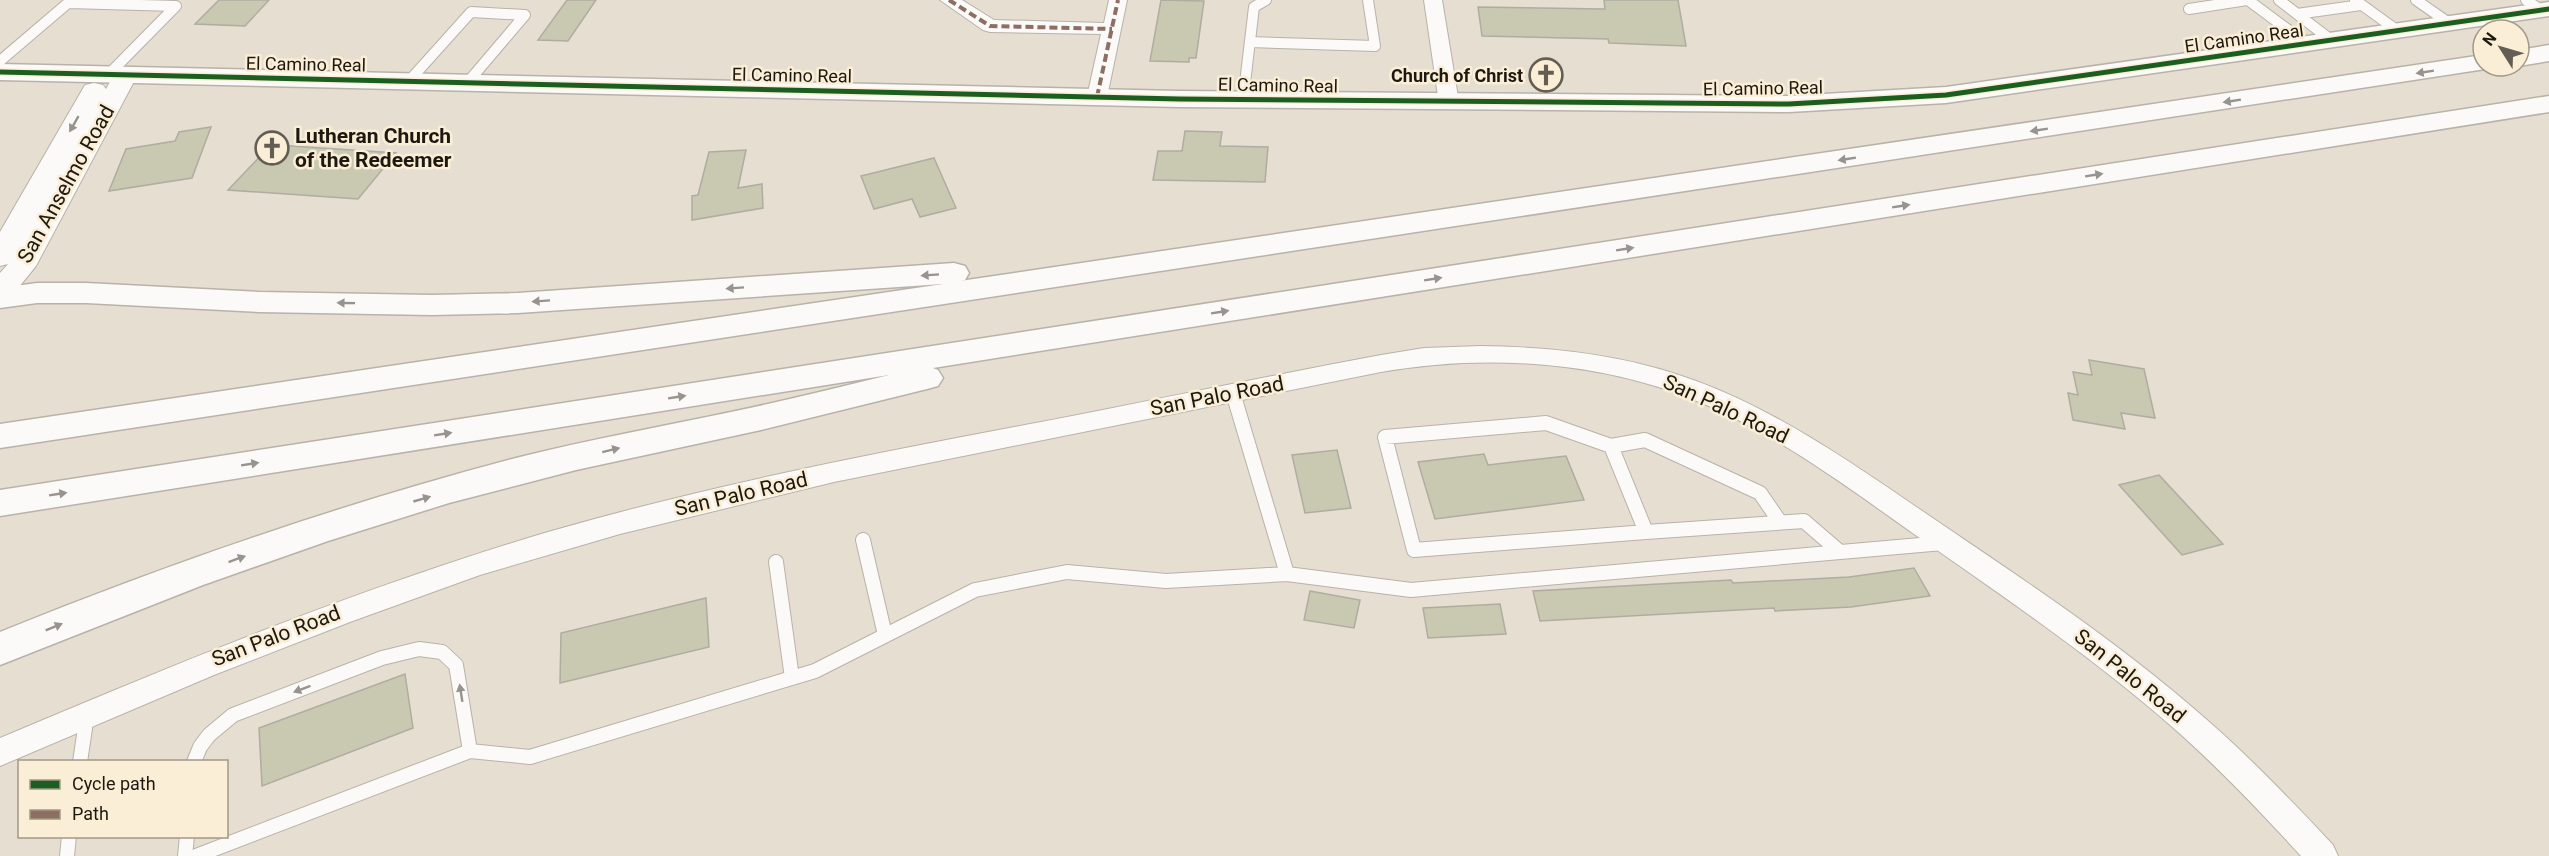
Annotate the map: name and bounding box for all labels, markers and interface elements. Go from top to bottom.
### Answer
north arrow [2471,18,2531,78]
street label: El Camino Real [2183,19,2305,57]
text: N [2478,29,2500,50]
street label: El Camino Real [246,52,366,76]
church icon: Church of Christ [1528,57,1564,93]
street label: El Camino Real [732,63,852,87]
place label: Church of Christ [1391,65,1523,86]
one-way arrow [2416,67,2435,76]
street label: El Camino Real [1218,73,1338,97]
street label: El Camino Real [1703,76,1823,100]
one-way arrow [2223,96,2242,105]
street label: San Anselmo Road [13,101,119,267]
one-way arrow [69,116,79,133]
place label: Lutheran Church of the Redeemer [295,124,452,172]
one-way arrow [2030,125,2049,134]
church icon: Lutheran Church of the Redeemer [254,130,290,166]
one-way arrow [1837,154,1856,163]
one-way arrow [2084,171,2103,180]
one-way arrow [1892,201,1911,210]
one-way arrow [1616,244,1635,253]
one-way arrow [920,270,939,279]
one-way arrow [1423,275,1442,284]
one-way arrow [726,283,745,293]
one-way arrow [531,297,550,306]
one-way arrow [336,298,355,308]
one-way arrow [1210,308,1229,317]
street label: San Palo Road [1659,369,1793,449]
street label: San Palo Road [1148,371,1286,421]
one-way arrow [668,393,687,402]
one-way arrow [434,429,453,438]
one-way arrow [602,444,620,454]
one-way arrow [241,459,260,468]
street label: San Palo Road [672,467,810,521]
one-way arrow [48,490,67,499]
one-way arrow [413,494,431,503]
one-way arrow [228,553,246,563]
street label: San Palo Road [208,600,344,672]
one-way arrow [45,622,63,631]
street label: San Palo Road [2070,624,2190,728]
one-way arrow [456,683,465,702]
one-way arrow [293,685,311,694]
legend [18,760,228,838]
text: Cycle path [72,773,156,794]
text: Path [72,803,109,824]

